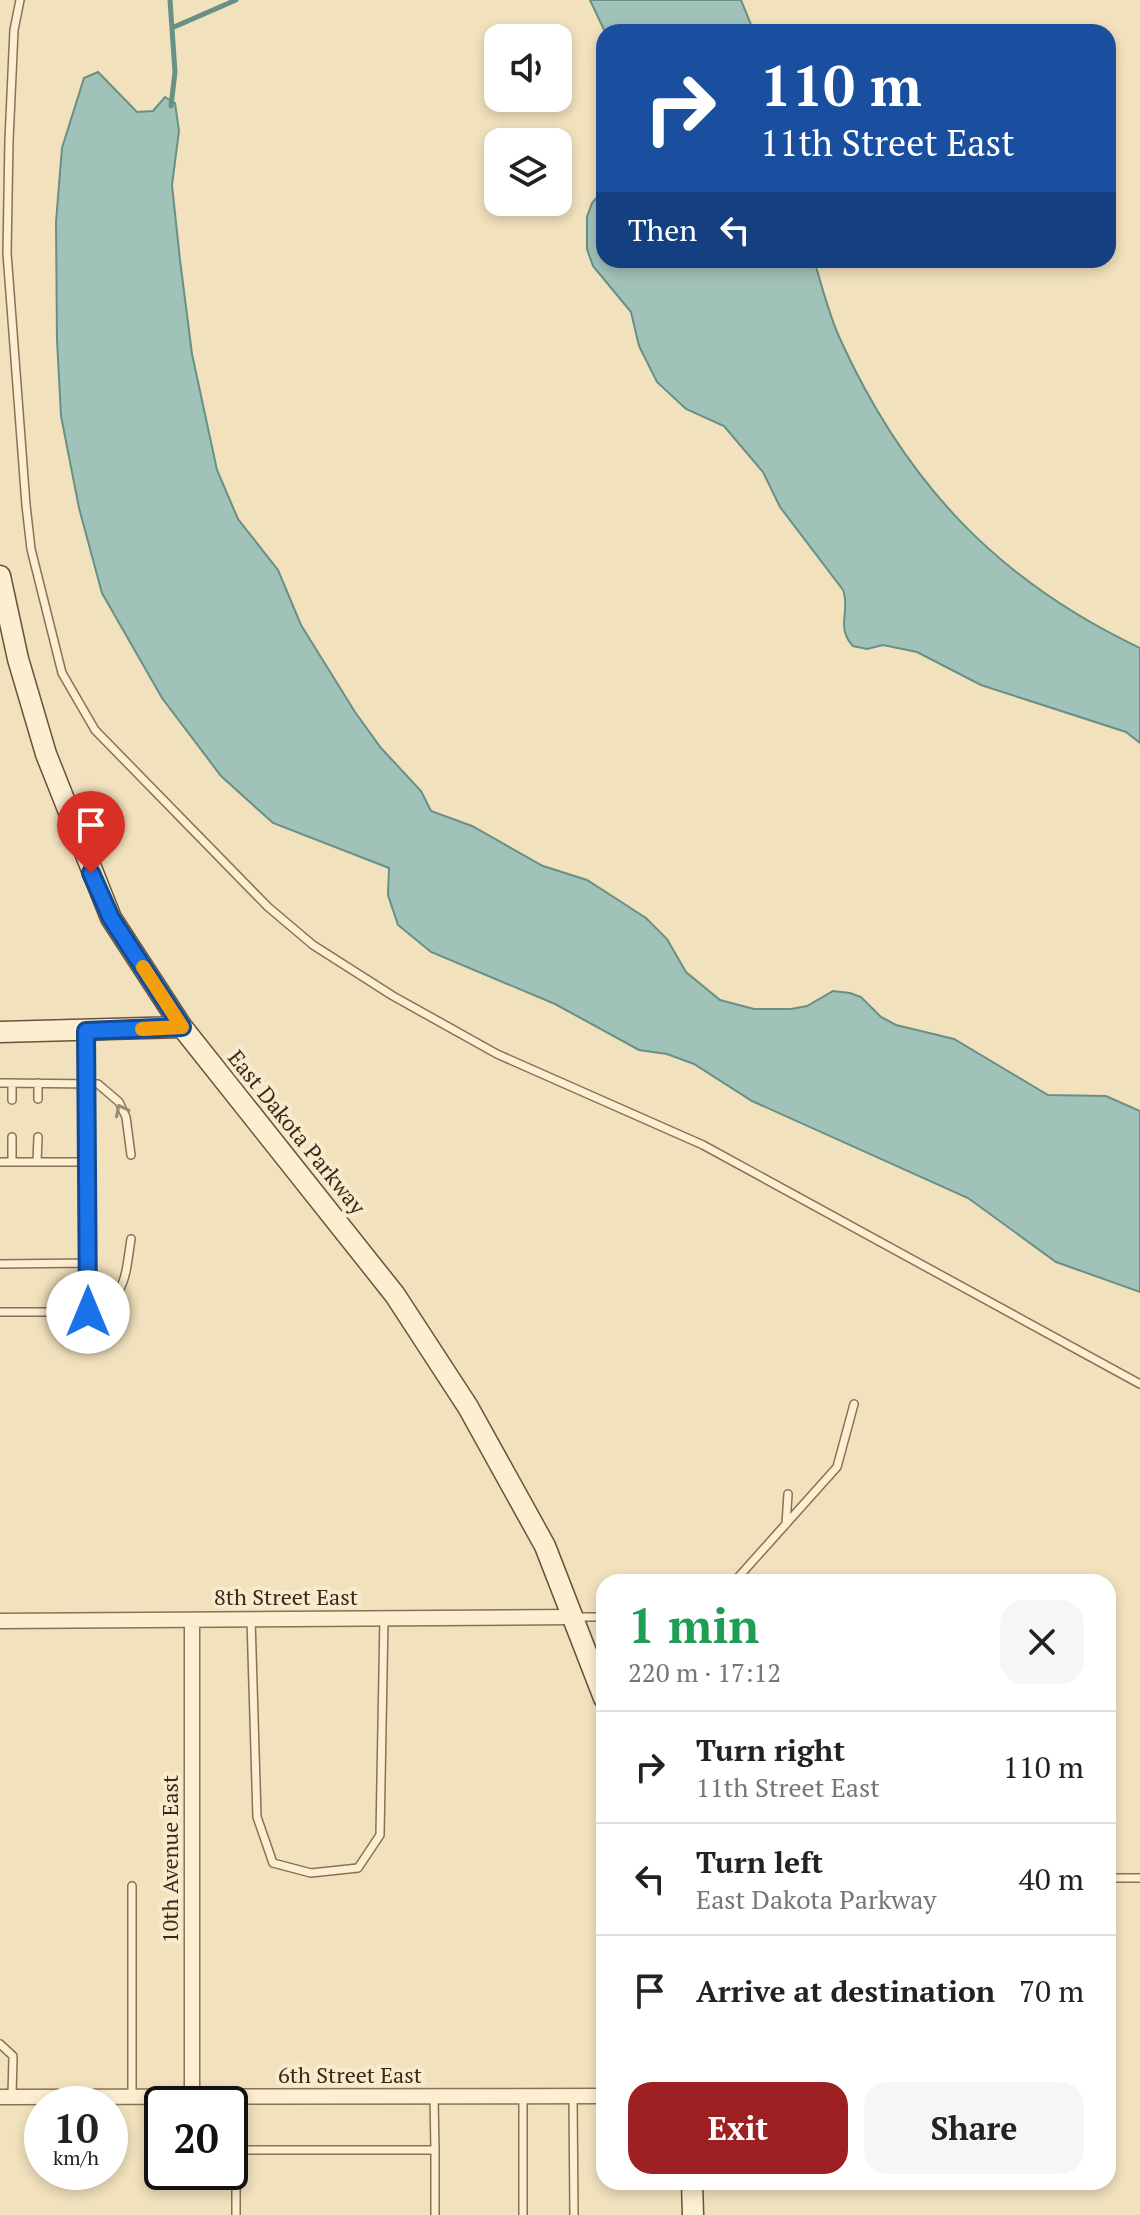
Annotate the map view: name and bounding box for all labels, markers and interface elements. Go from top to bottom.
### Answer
map controls [484,24,572,216]
button: sound [484,24,572,112]
text: 110 m [760,48,922,122]
icon: right [628,56,732,160]
text: 11th Street East [760,119,1014,166]
button: layers [484,128,572,216]
icon: left [713,208,757,252]
text: Then [628,210,697,250]
pin [57,791,125,873]
icon: arrive [69,803,113,847]
street label: East Dakota Parkway [222,1043,373,1221]
one-way arrow [115,1104,130,1118]
position arrow [46,1270,130,1354]
street label: 8th Street East [214,1582,358,1611]
text: 1 min [628,1593,759,1657]
button: close [1000,1600,1084,1684]
text: 220 m · 17:12 [628,1655,781,1689]
text: Turn right [696,1730,845,1770]
icon: right [628,1745,672,1789]
text: 110 m [1003,1747,1084,1787]
text: 11th Street East [696,1770,880,1804]
street label: 10th Avenue East [155,1775,184,1943]
text: Turn left [696,1842,823,1882]
icon: left [628,1857,672,1901]
text: 40 m [1019,1859,1084,1899]
text: East Dakota Parkway [696,1882,936,1916]
icon: arrive [628,1969,672,2013]
text: Arrive at destination [696,1971,995,2011]
text: 70 m [1019,1971,1084,2011]
street label: 6th Street East [278,2060,422,2089]
button: Exit [628,2082,848,2174]
button: Share [864,2082,1084,2174]
speed limit sign: 20 [144,2086,248,2190]
text: 10 [53,2101,99,2154]
text: km/h [53,2144,99,2171]

